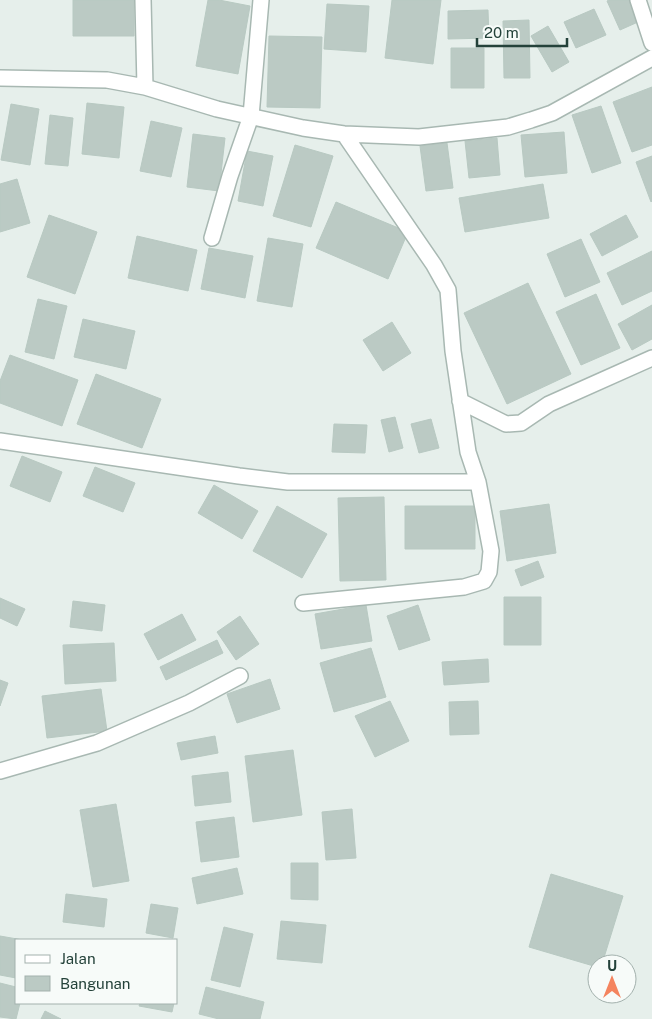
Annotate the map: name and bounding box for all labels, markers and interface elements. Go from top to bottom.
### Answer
scale bar [477,15,567,47]
text: 20 m [484,24,519,41]
legend [15,939,178,1004]
text: Jalan [60,950,96,967]
north arrow [587,954,637,1004]
text: U [607,958,617,974]
text: Bangunan [60,975,131,992]

